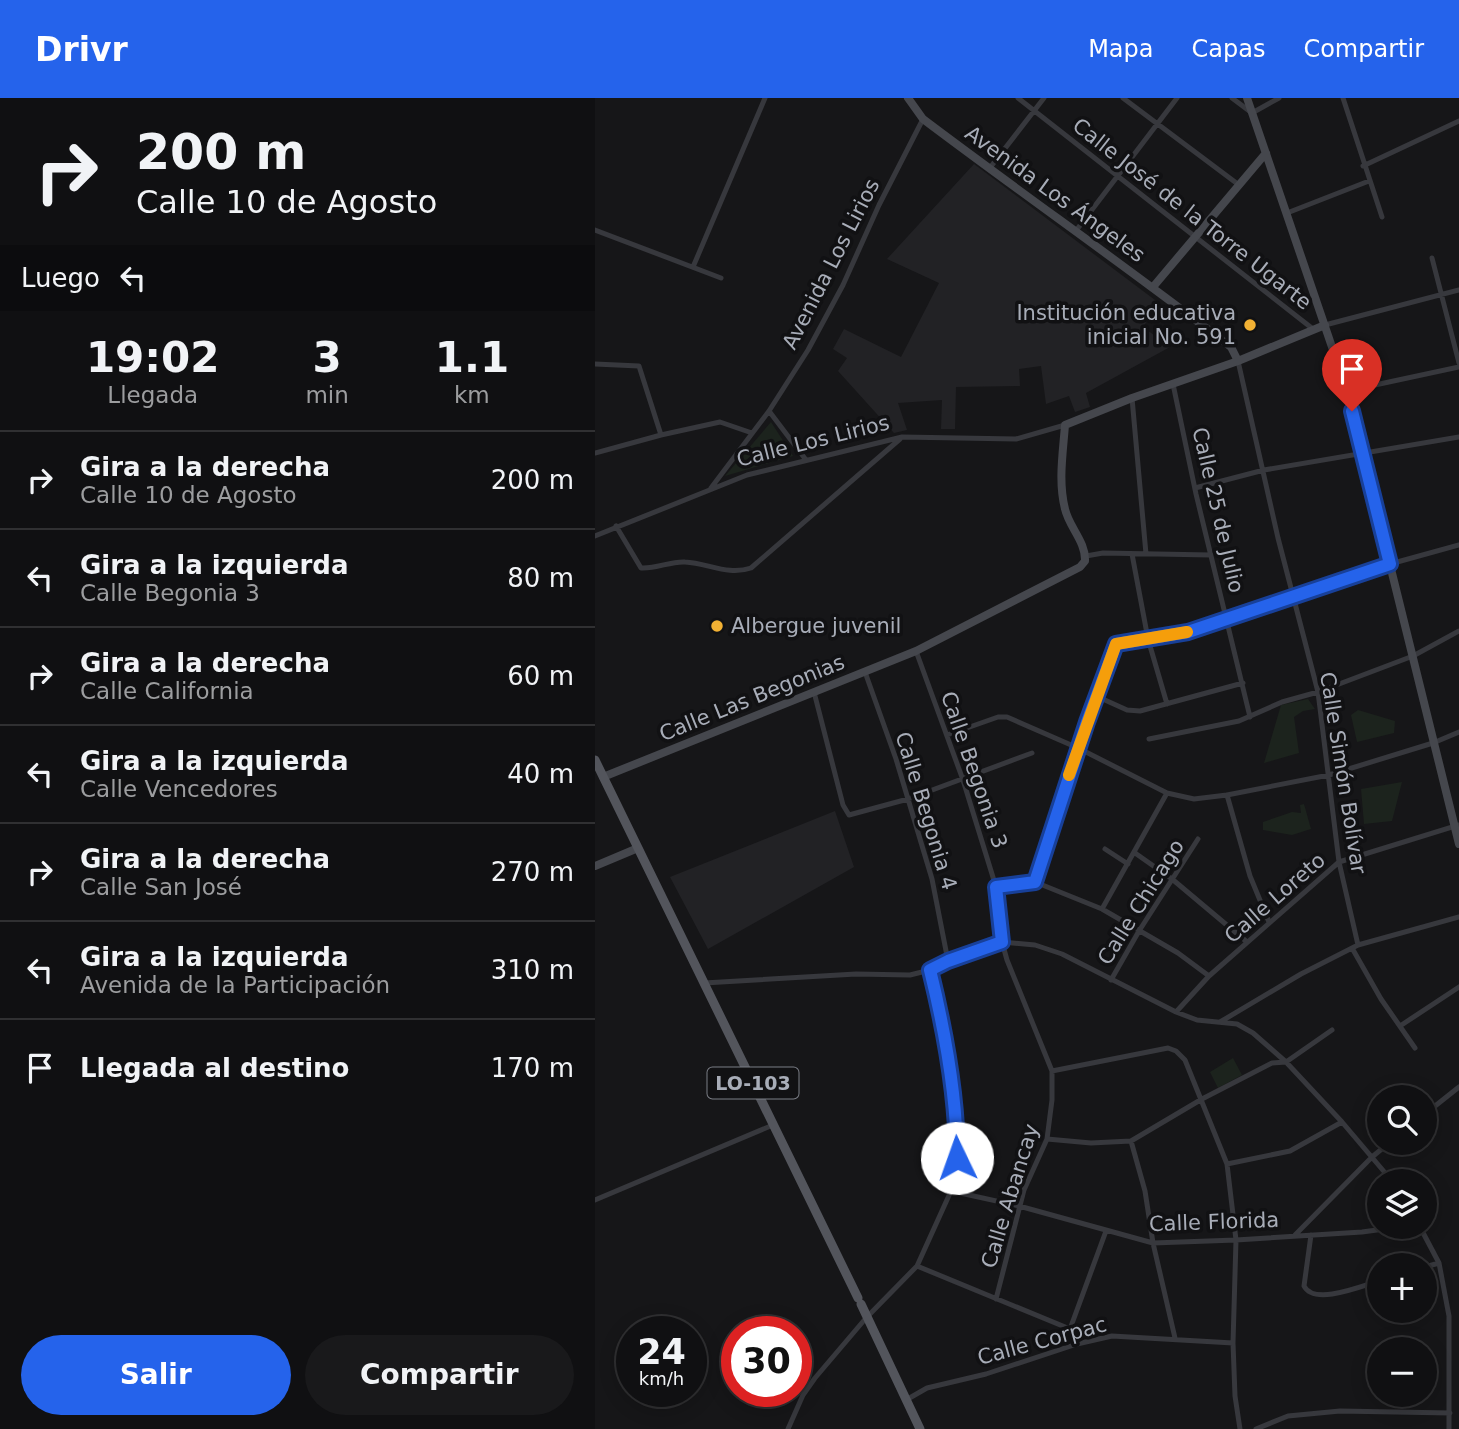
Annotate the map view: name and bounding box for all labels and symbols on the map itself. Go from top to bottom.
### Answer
street label: Calle José de la Torre Ugarte [1068,113,1316,315]
street label: Avenida Los Ángeles [961,120,1150,267]
street label: Avenida Los Lirios [778,175,884,353]
place label: Institución educativa inicial No. 591 [1016,301,1236,349]
marker: Institución educativa inicial No. 591 [1242,317,1258,333]
pin [1322,339,1382,411]
street label: Calle Los Lirios [734,410,892,472]
street label: Calle 25 de Julio [1187,425,1249,595]
place label: Albergue juvenil [731,614,901,638]
marker: Albergue juvenil [709,618,725,634]
street label: Calle Las Begonias [656,650,848,746]
street label: Calle Simón Bolívar [1315,670,1371,876]
street label: Calle Begonia 3 [936,688,1012,852]
street label: Calle Begonia 4 [890,729,962,893]
street label: Calle Chicago [1093,835,1189,969]
street label: Calle Loreto [1220,848,1330,948]
road number: LO-103 [708,1068,799,1099]
position arrow [920,1121,994,1195]
street label: Calle Abancay [977,1121,1043,1271]
street label: Calle Florida [1149,1208,1279,1236]
street label: Calle Corpac [975,1312,1109,1370]
speed limit sign: 30 [721,1316,812,1407]

